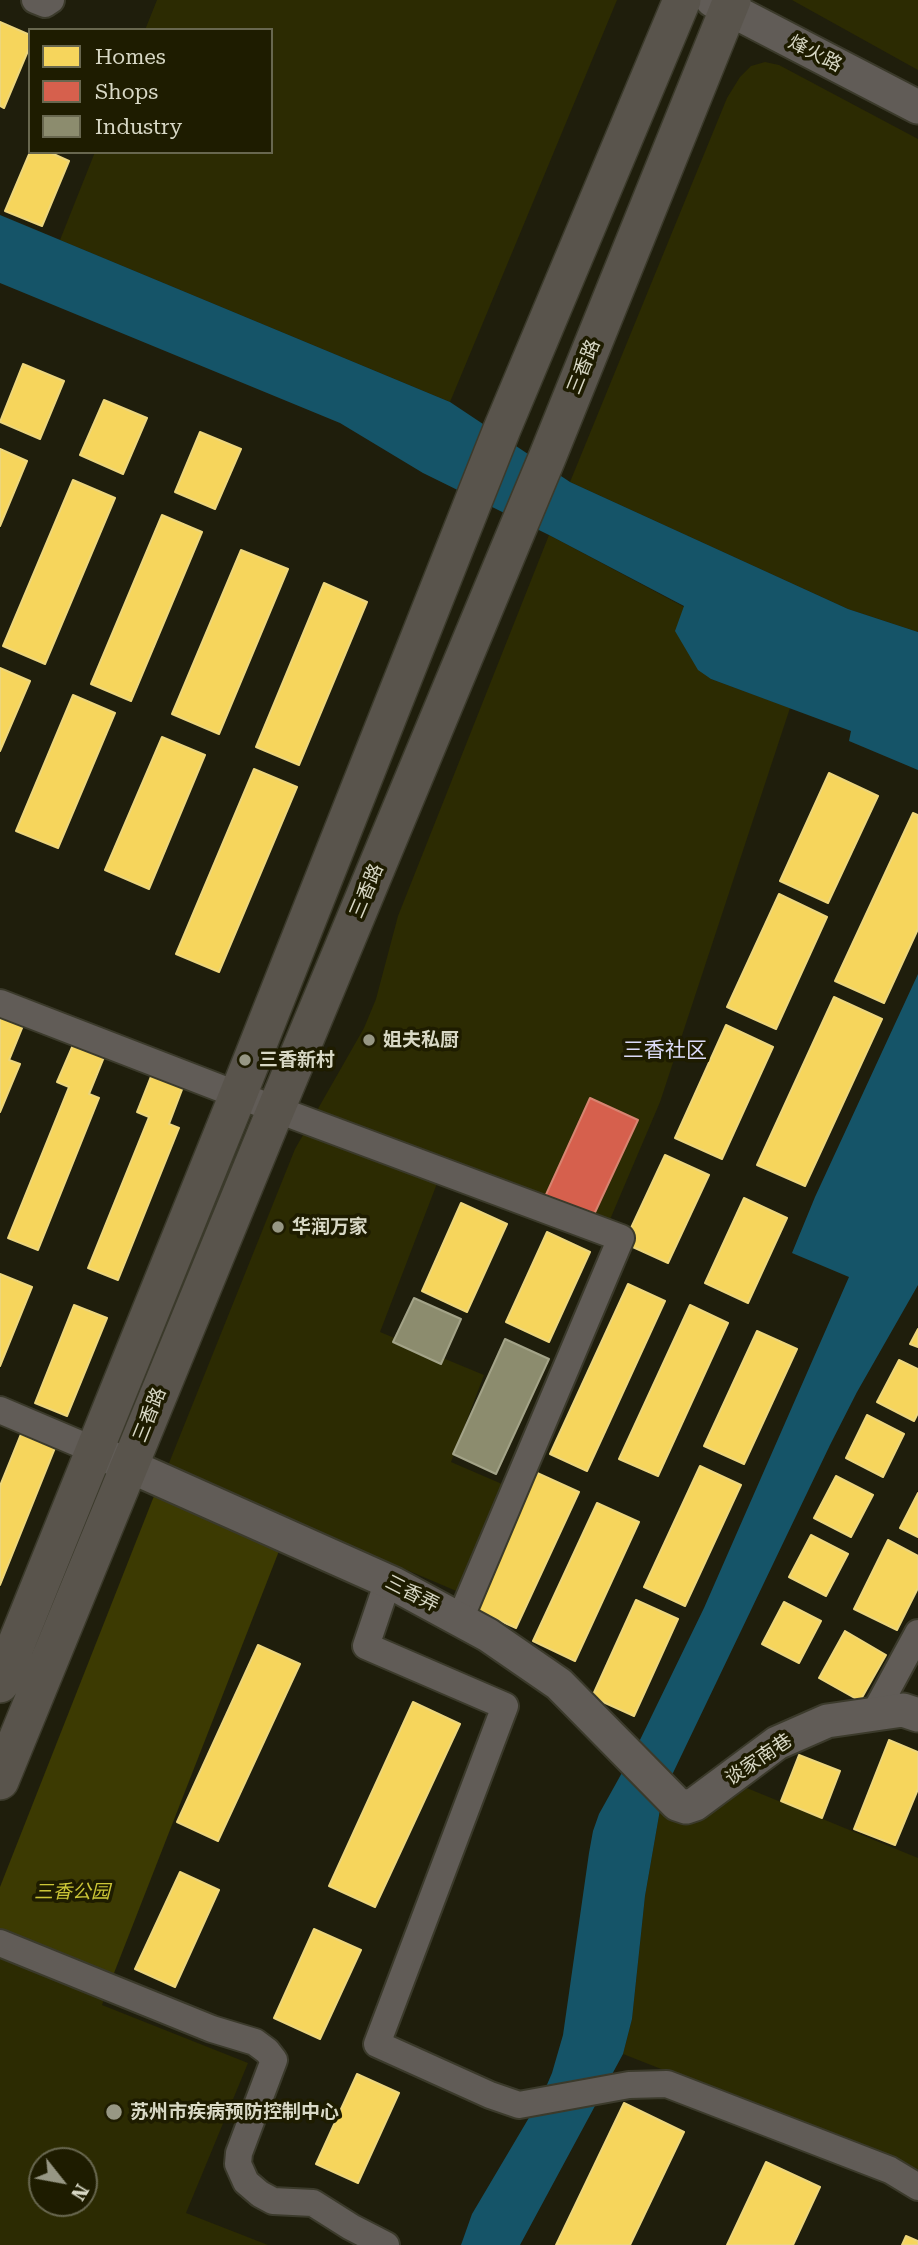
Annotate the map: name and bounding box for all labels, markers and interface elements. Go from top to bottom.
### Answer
legend [28,28,273,154]
street label: 烽火路 [784,31,846,77]
text: Homes [95,45,166,69]
text: Shops [95,80,158,104]
text: Industry [95,115,182,139]
street label: 三香路 [563,336,605,398]
street label: 三香路 [345,860,389,922]
place label: 姐夫私厨 [383,1029,459,1051]
marker: 姐夫私厨 [361,1032,377,1048]
district label: 三香社区 [623,1038,707,1064]
place label: 三香新村 [259,1049,335,1071]
marker: 三香新村 [237,1052,253,1068]
place label: 华润万家 [292,1216,368,1238]
marker: 华润万家 [270,1219,286,1235]
street label: 三香路 [129,1384,171,1446]
street label: 三香弄 [381,1571,443,1617]
street label: 谈家南巷 [721,1729,797,1791]
park label: 三香公园 [34,1881,110,1903]
place label: 苏州市疾病预防控制中心 [130,2101,339,2123]
marker: 苏州市疾病预防控制中心 [104,2102,124,2122]
north arrow [28,2147,98,2217]
text: N [66,2180,93,2204]

